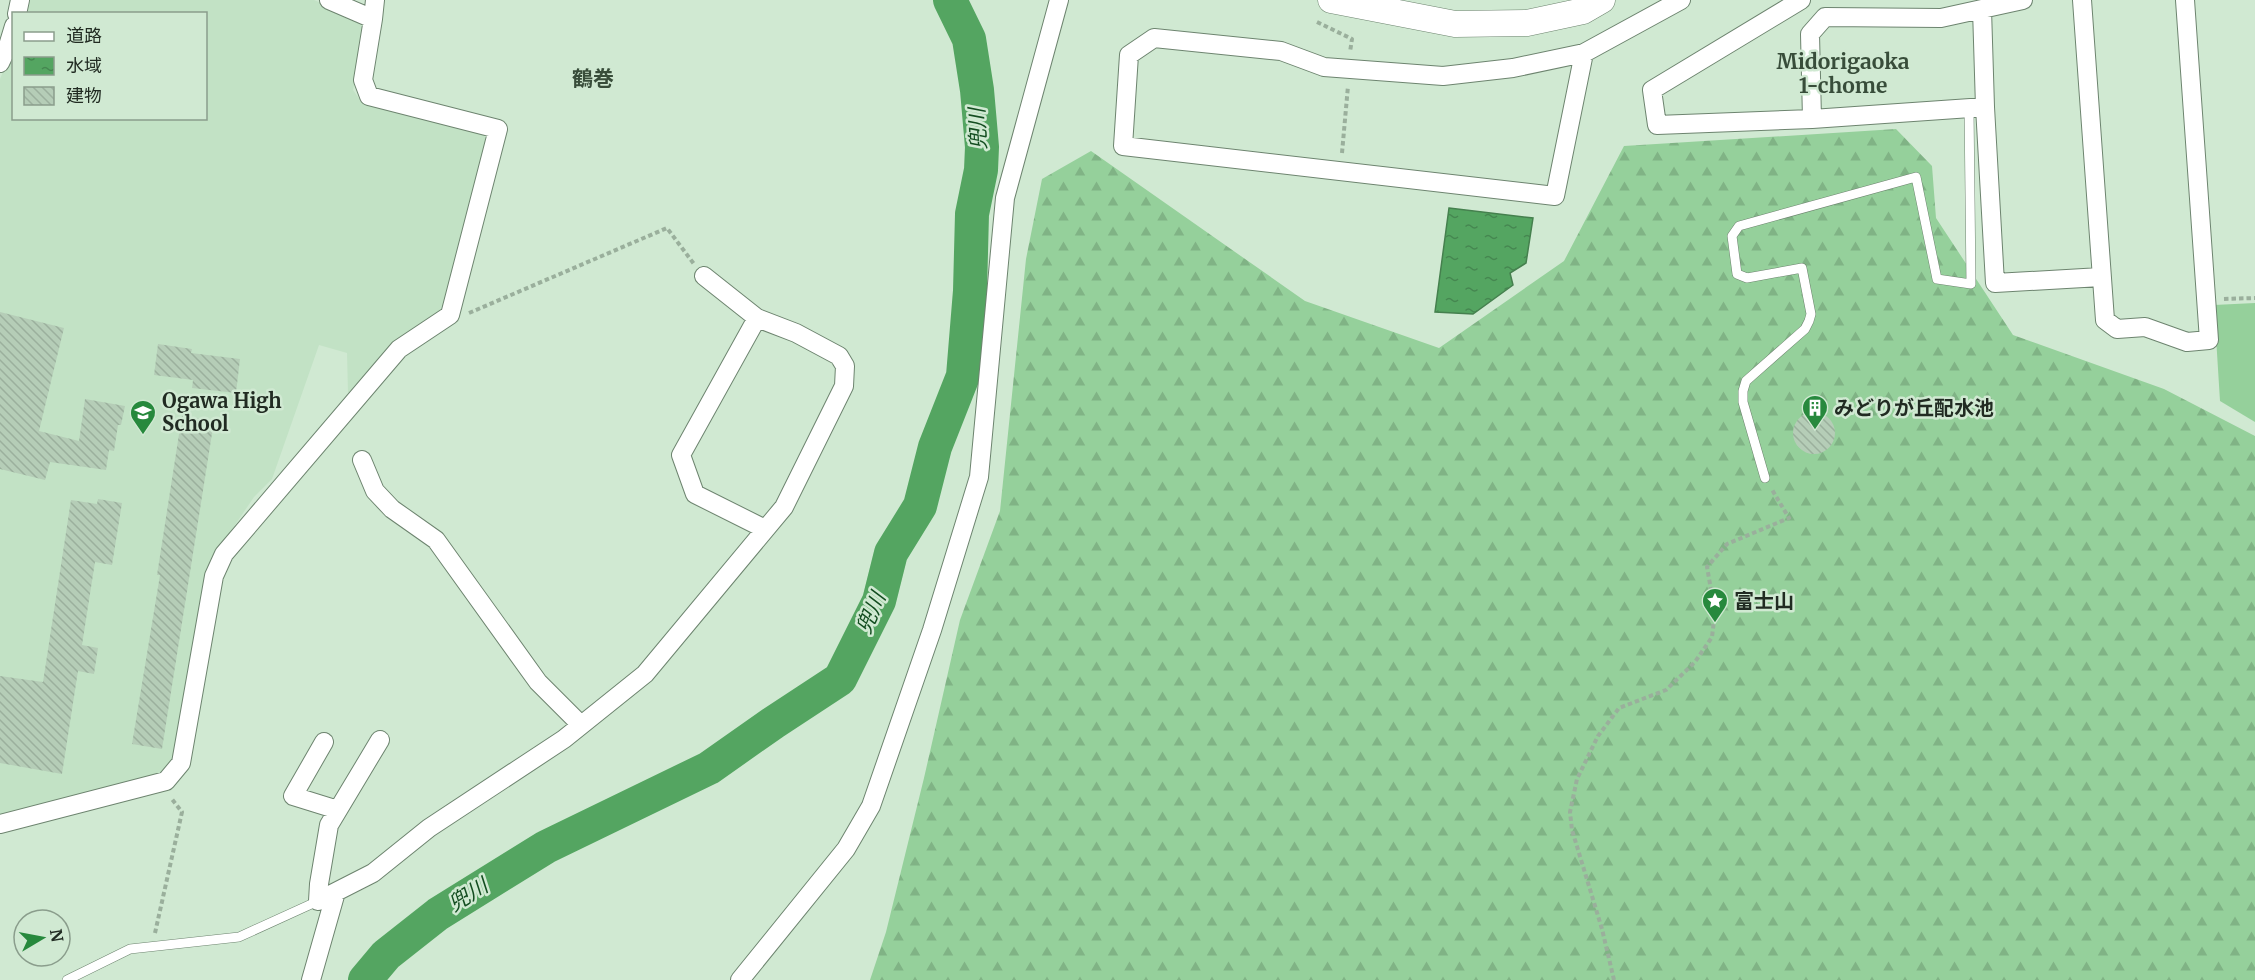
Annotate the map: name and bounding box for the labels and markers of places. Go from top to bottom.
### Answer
place label: Ogawa High School [162,388,282,436]
building icon: みどりが丘配水池 [1800,393,1830,431]
place label: みどりが丘配水池 [1834,395,1994,420]
school or university icon: Ogawa High School [128,398,158,436]
place icon: 富士山 [1700,586,1730,624]
place label: 富士山 [1734,588,1794,613]

